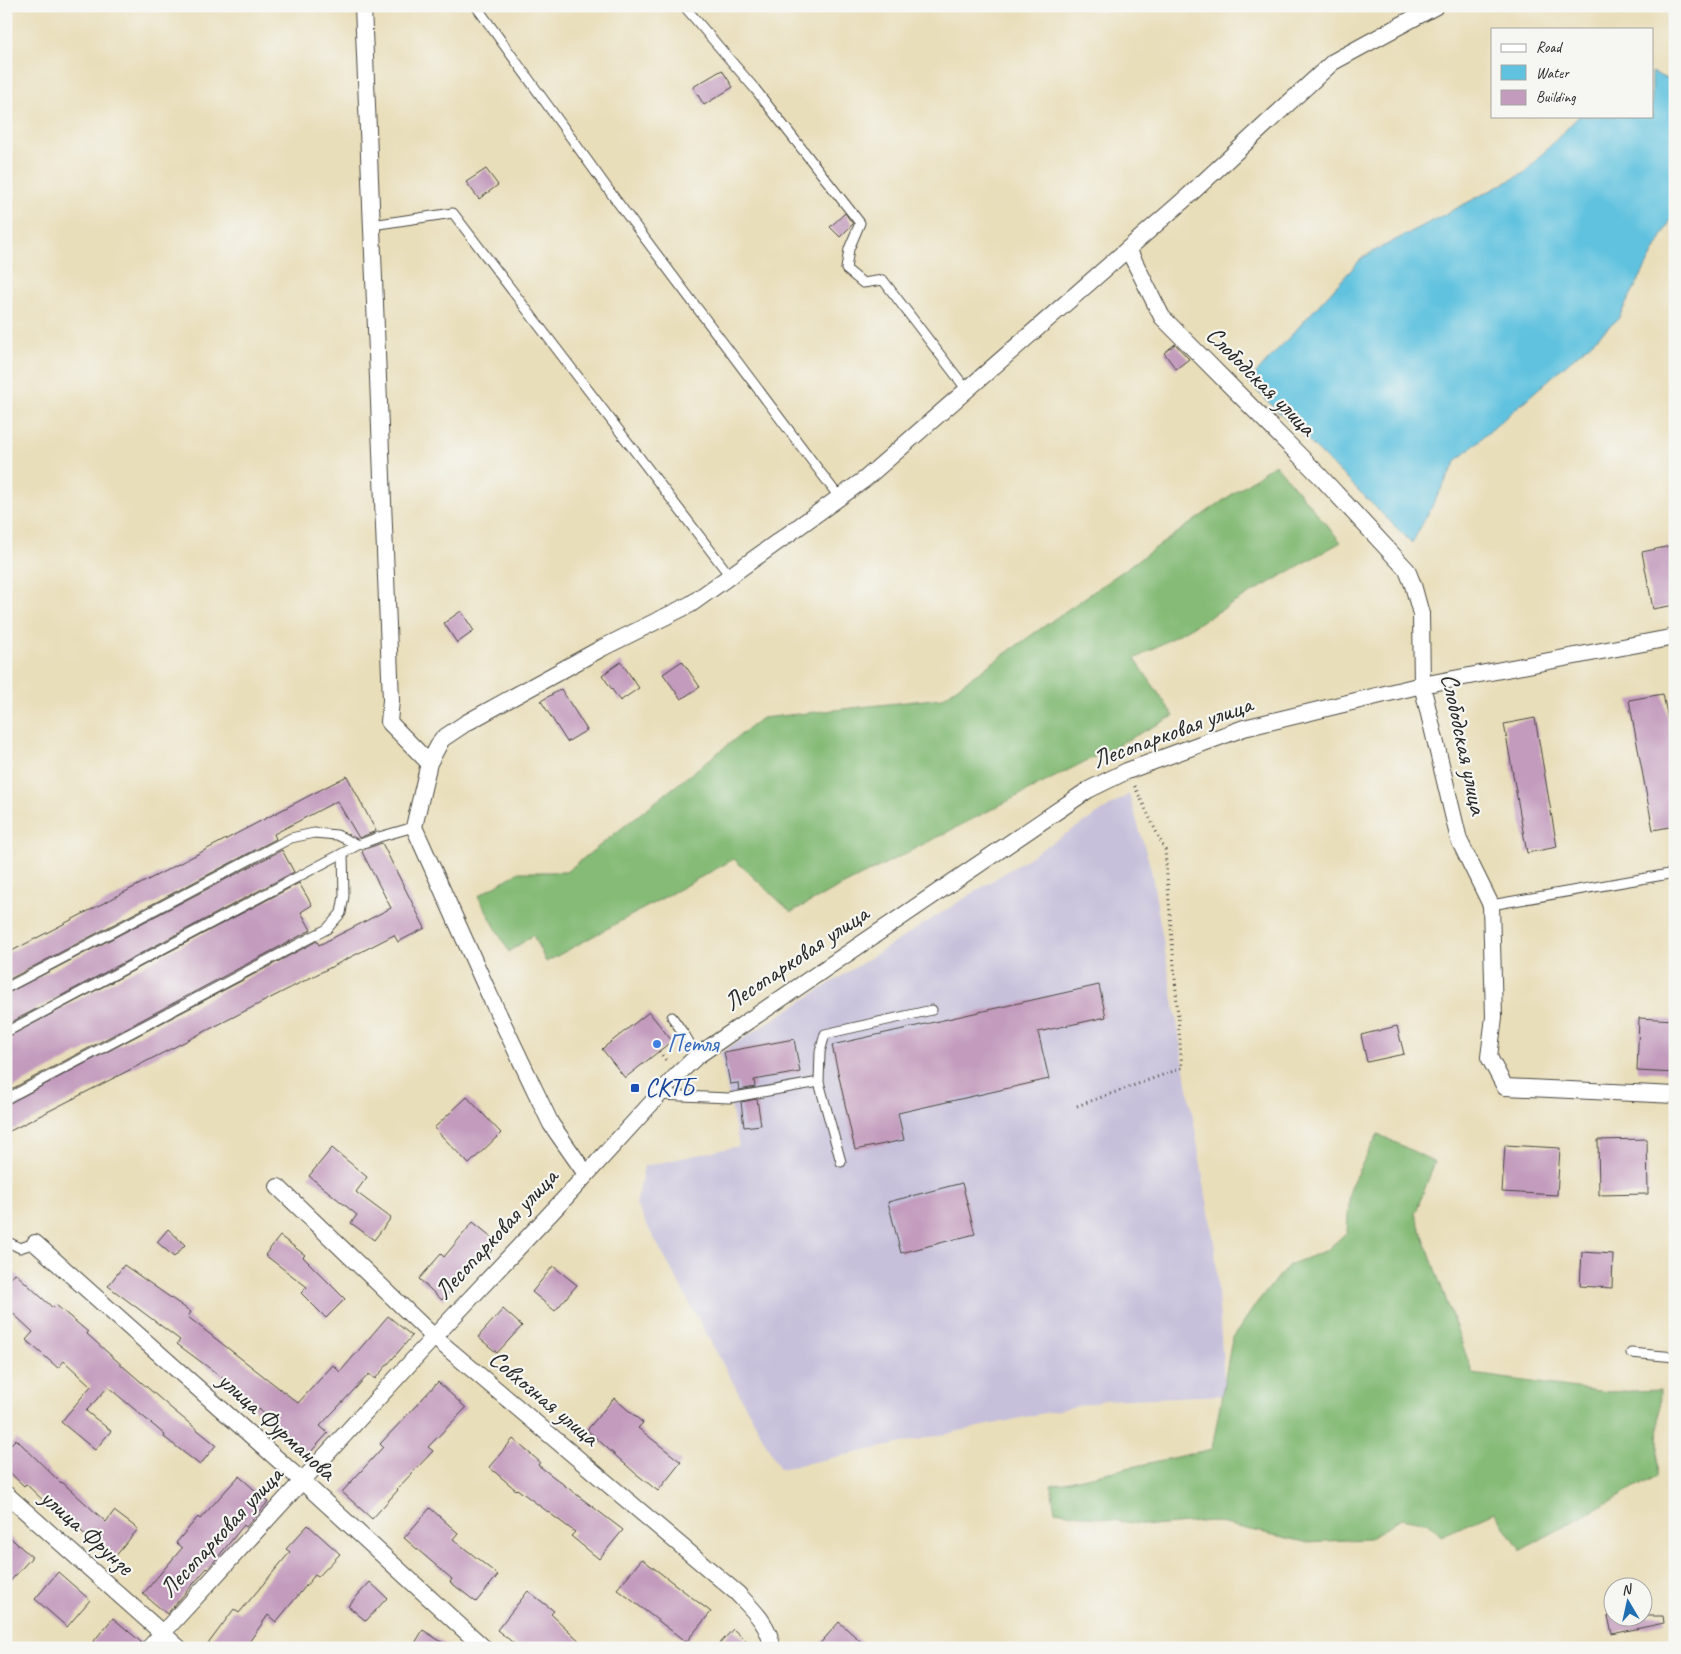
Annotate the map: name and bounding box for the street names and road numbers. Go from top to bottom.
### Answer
street label: Слободская улица [1199,319,1324,444]
street label: Слободская улица [1433,671,1495,819]
street label: Лесопарковая улица [1088,687,1259,776]
street label: Лесопарковая улица [718,896,877,1018]
street label: Лесопарковая улица [427,1160,567,1306]
street label: Совхозная улица [482,1343,607,1455]
street label: улица Фурманова [210,1363,344,1489]
street label: Лесопарковая улица [152,1458,292,1604]
street label: улица Фрунзе [32,1480,142,1583]

